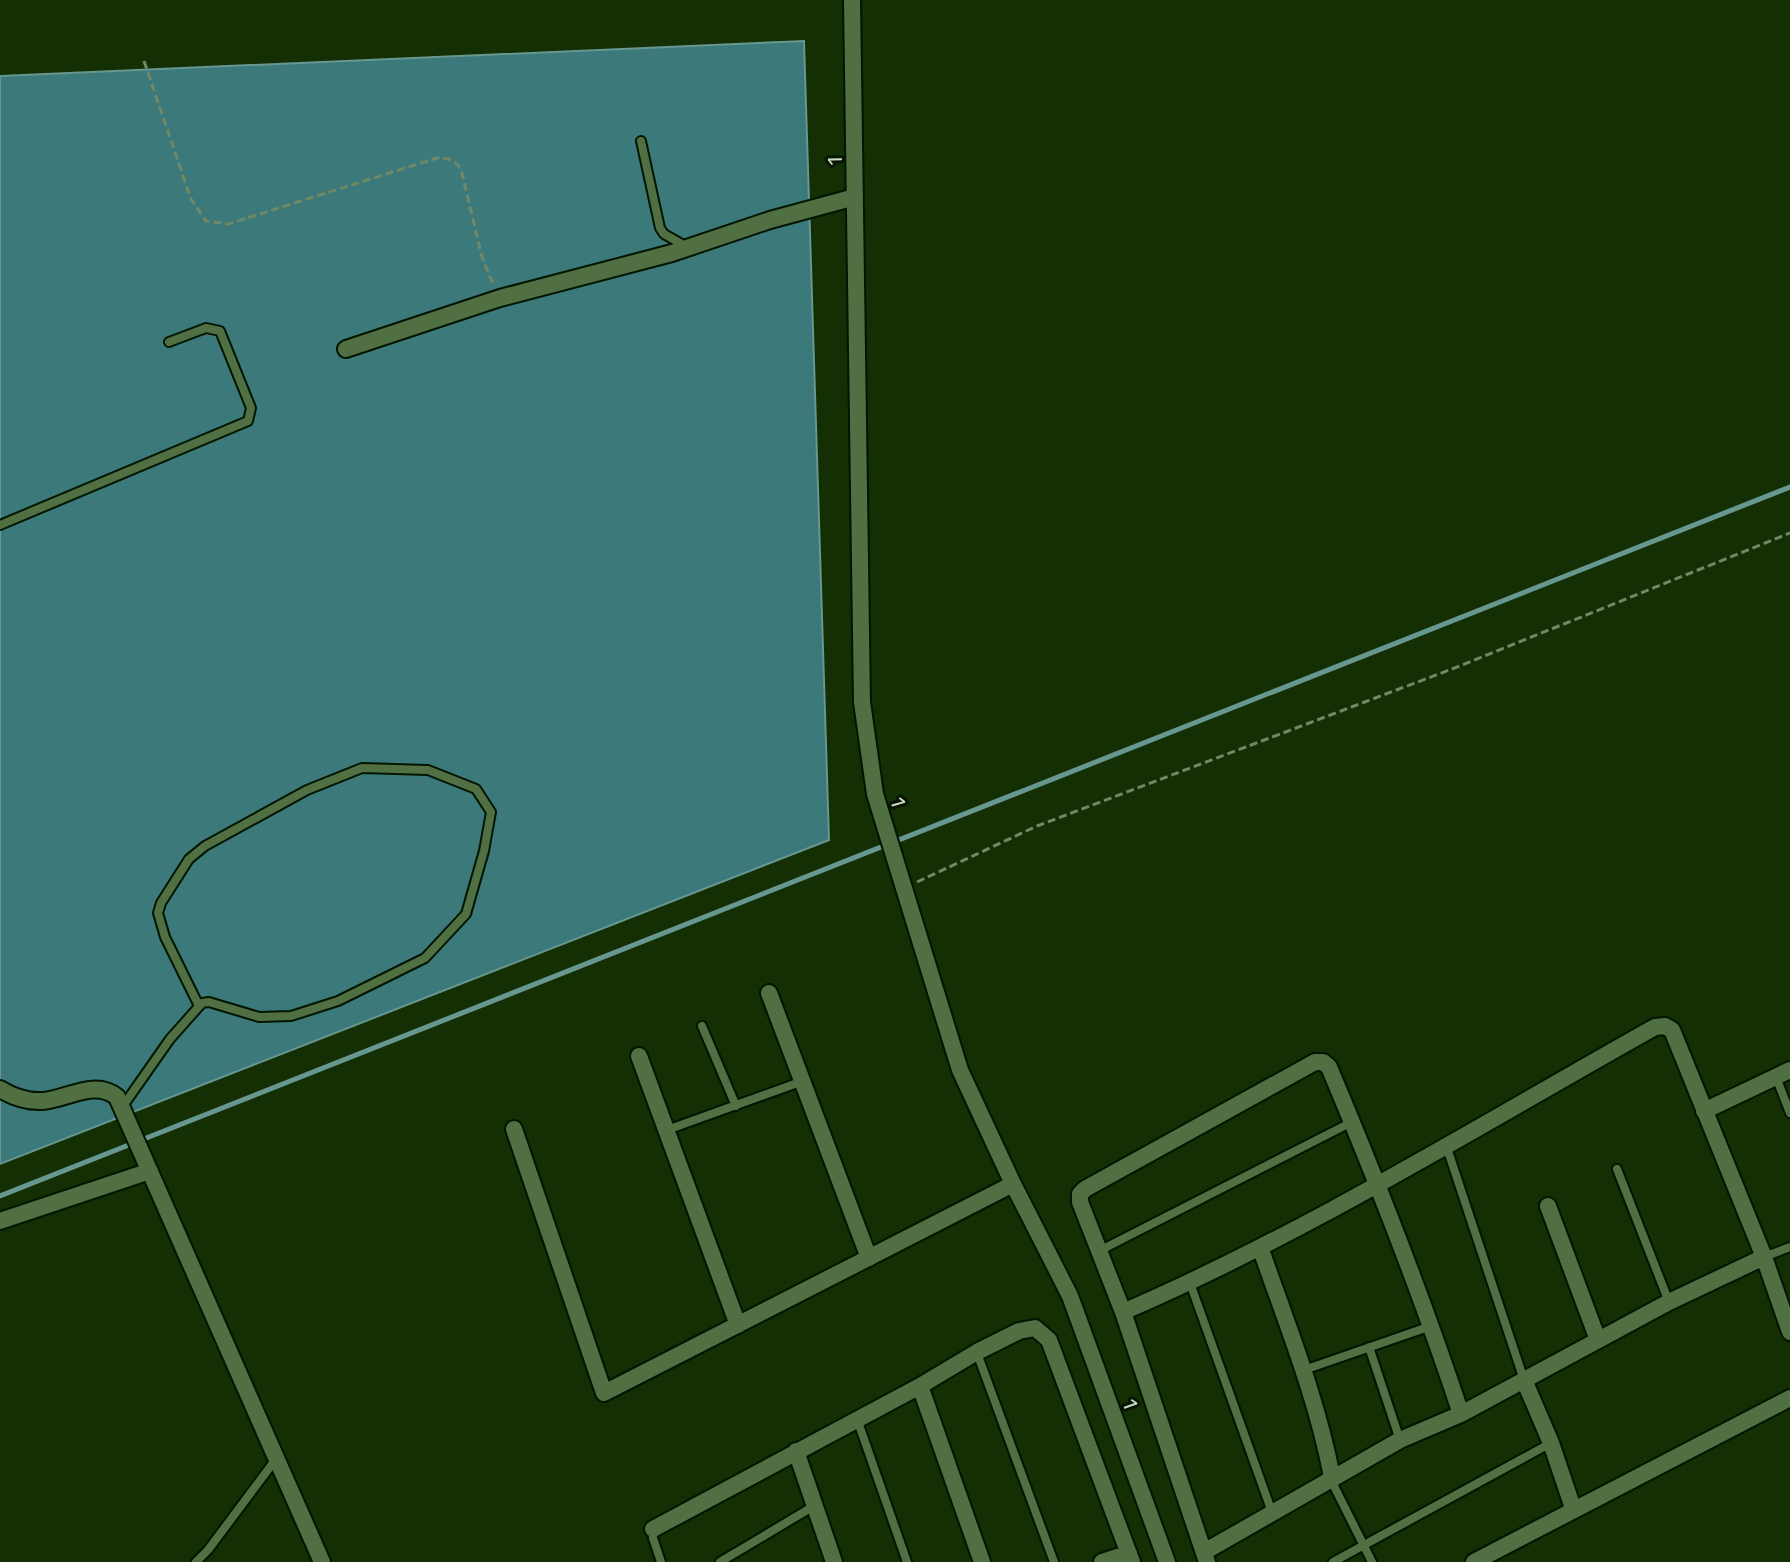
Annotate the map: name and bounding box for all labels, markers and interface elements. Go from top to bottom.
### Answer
street label: 1 [823,157,847,165]
street label: 1 [885,795,911,809]
street label: 1 [1117,1396,1143,1412]

